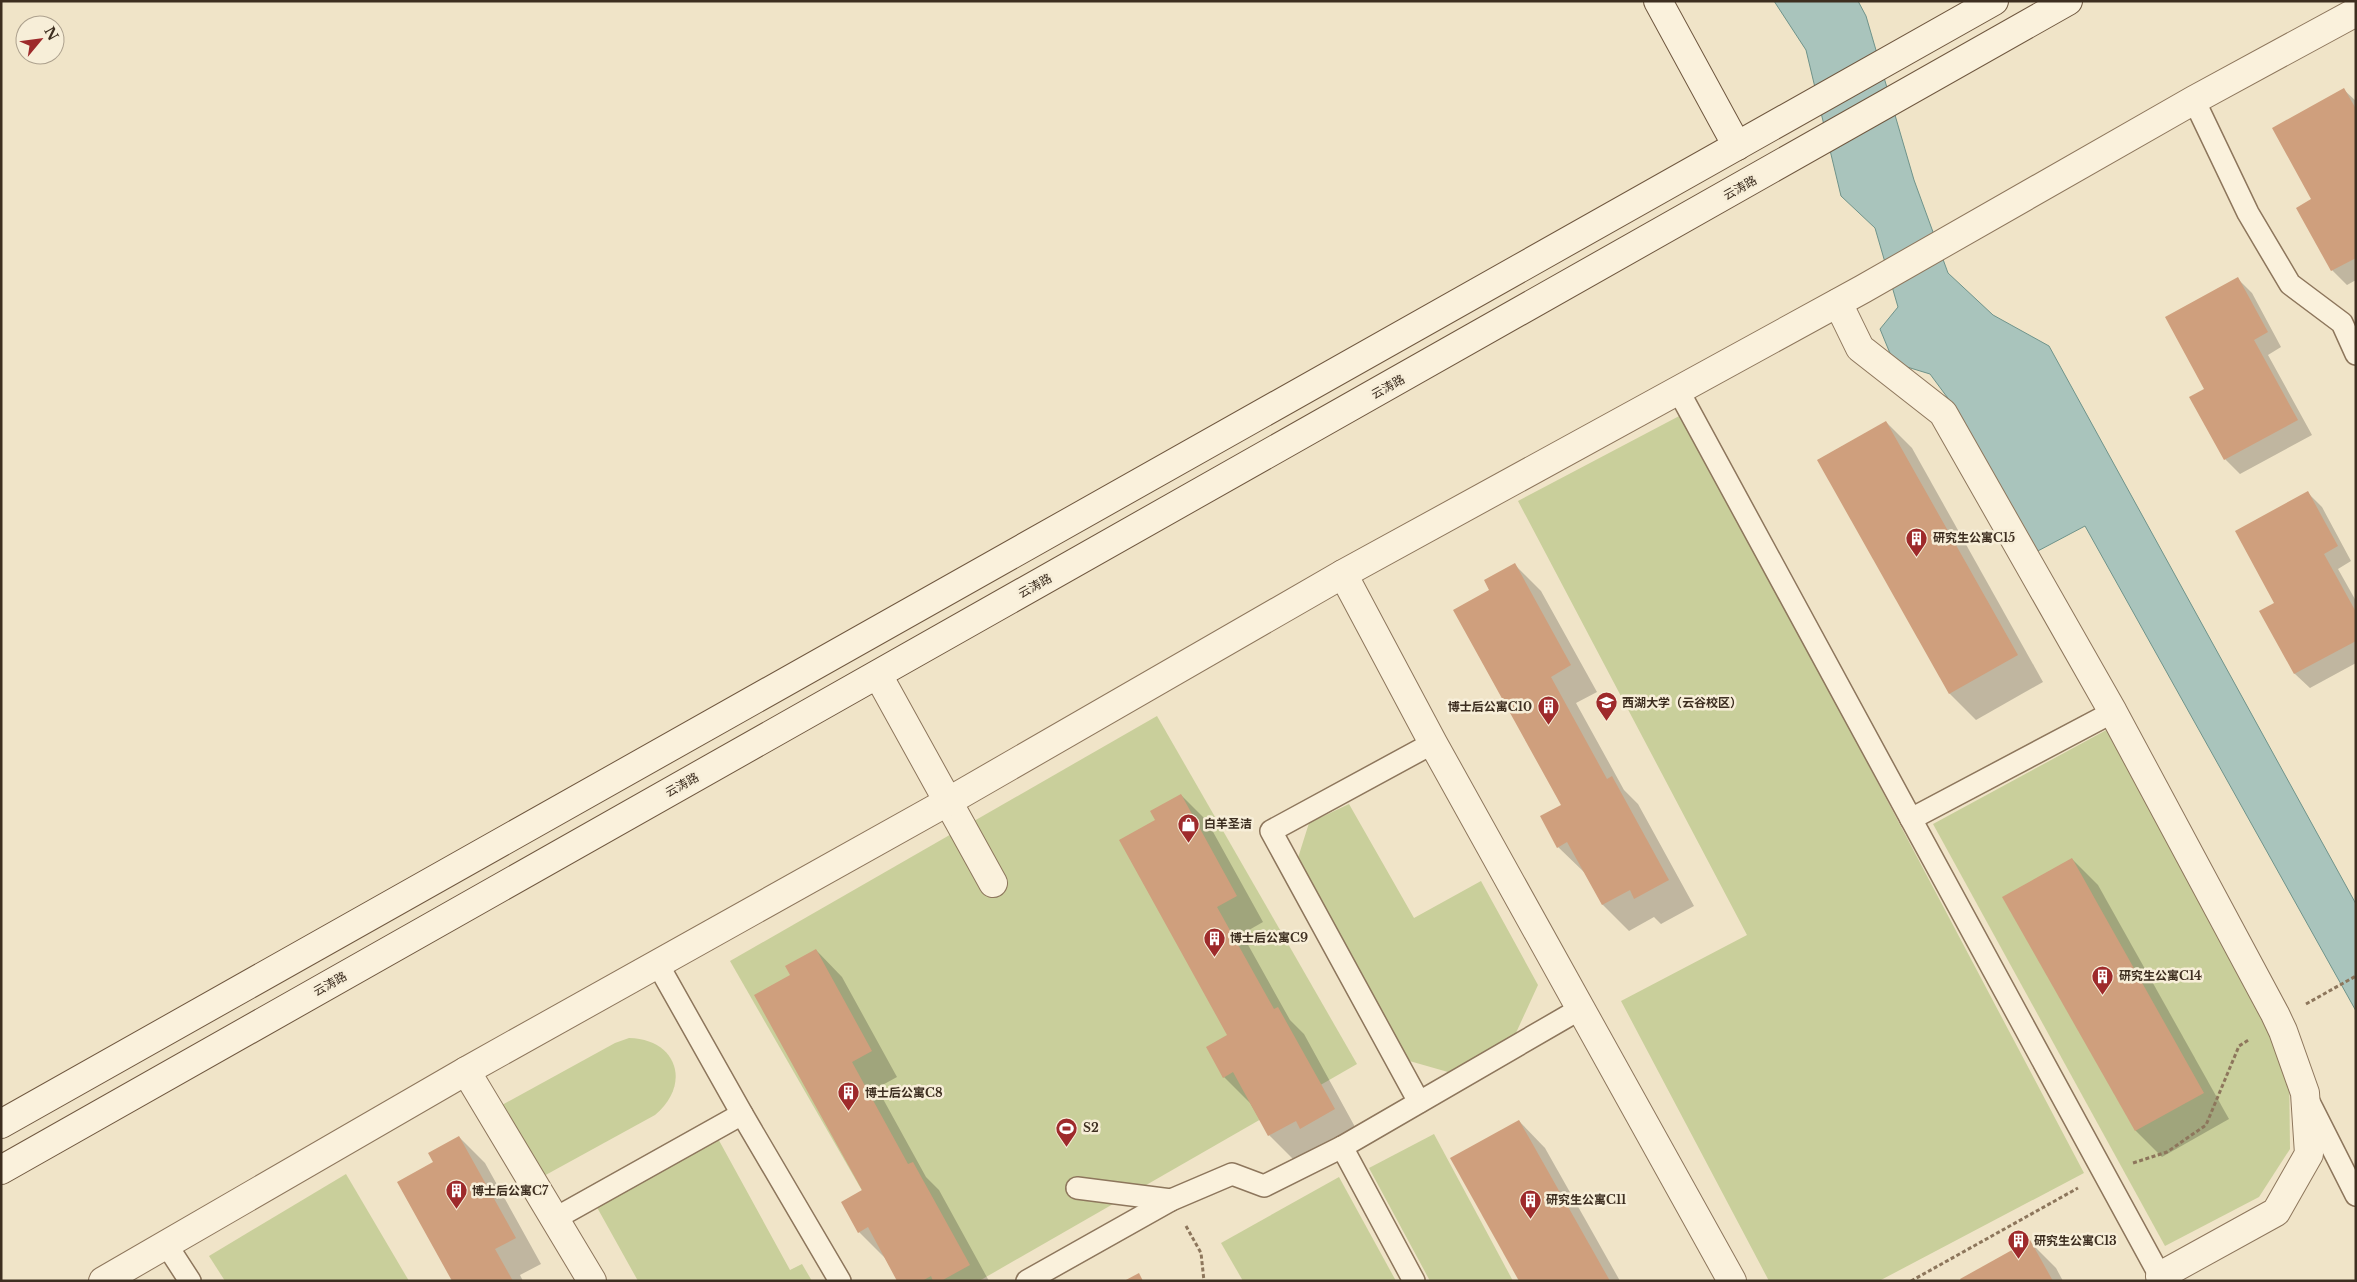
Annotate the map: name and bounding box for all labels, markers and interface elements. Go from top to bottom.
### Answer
north arrow [15,15,65,65]
text: N [40,24,62,44]
street label: 云涛路 [1720,172,1759,203]
street label: 云涛路 [1368,371,1407,402]
building icon: 研究生公寓C15 [1905,526,1929,557]
place label: 研究生公寓C15 [1933,530,2015,545]
street label: 云涛路 [1015,570,1054,601]
school or university icon: 西湖大学（云谷校区） [1594,691,1618,722]
building icon: 博士后公寓C10 [1536,695,1560,726]
place label: 西湖大学（云谷校区） [1622,695,1742,710]
place label: 博士后公寓C10 [1448,699,1532,714]
street label: 云涛路 [662,769,701,800]
shop icon: 白羊圣洁 [1176,812,1200,843]
place label: 白羊圣洁 [1204,816,1252,831]
building icon: 博士后公寓C9 [1202,926,1226,957]
place label: 博士后公寓C9 [1230,930,1308,945]
building icon: 研究生公寓C14 [2091,964,2115,995]
street label: 云涛路 [310,968,349,999]
place label: 研究生公寓C14 [2119,968,2202,983]
building icon: 博士后公寓C8 [837,1081,861,1112]
place label: 博士后公寓C8 [865,1085,943,1100]
sports icon: S2 [1055,1116,1079,1147]
place label: S2 [1083,1120,1099,1135]
building icon: 博士后公寓C7 [444,1179,468,1210]
place label: 博士后公寓C7 [472,1183,549,1198]
building icon: 研究生公寓C11 [1518,1188,1542,1219]
place label: 研究生公寓C11 [1546,1192,1626,1207]
building icon: 研究生公寓C13 [2006,1229,2030,1260]
place label: 研究生公寓C13 [2034,1233,2117,1248]

